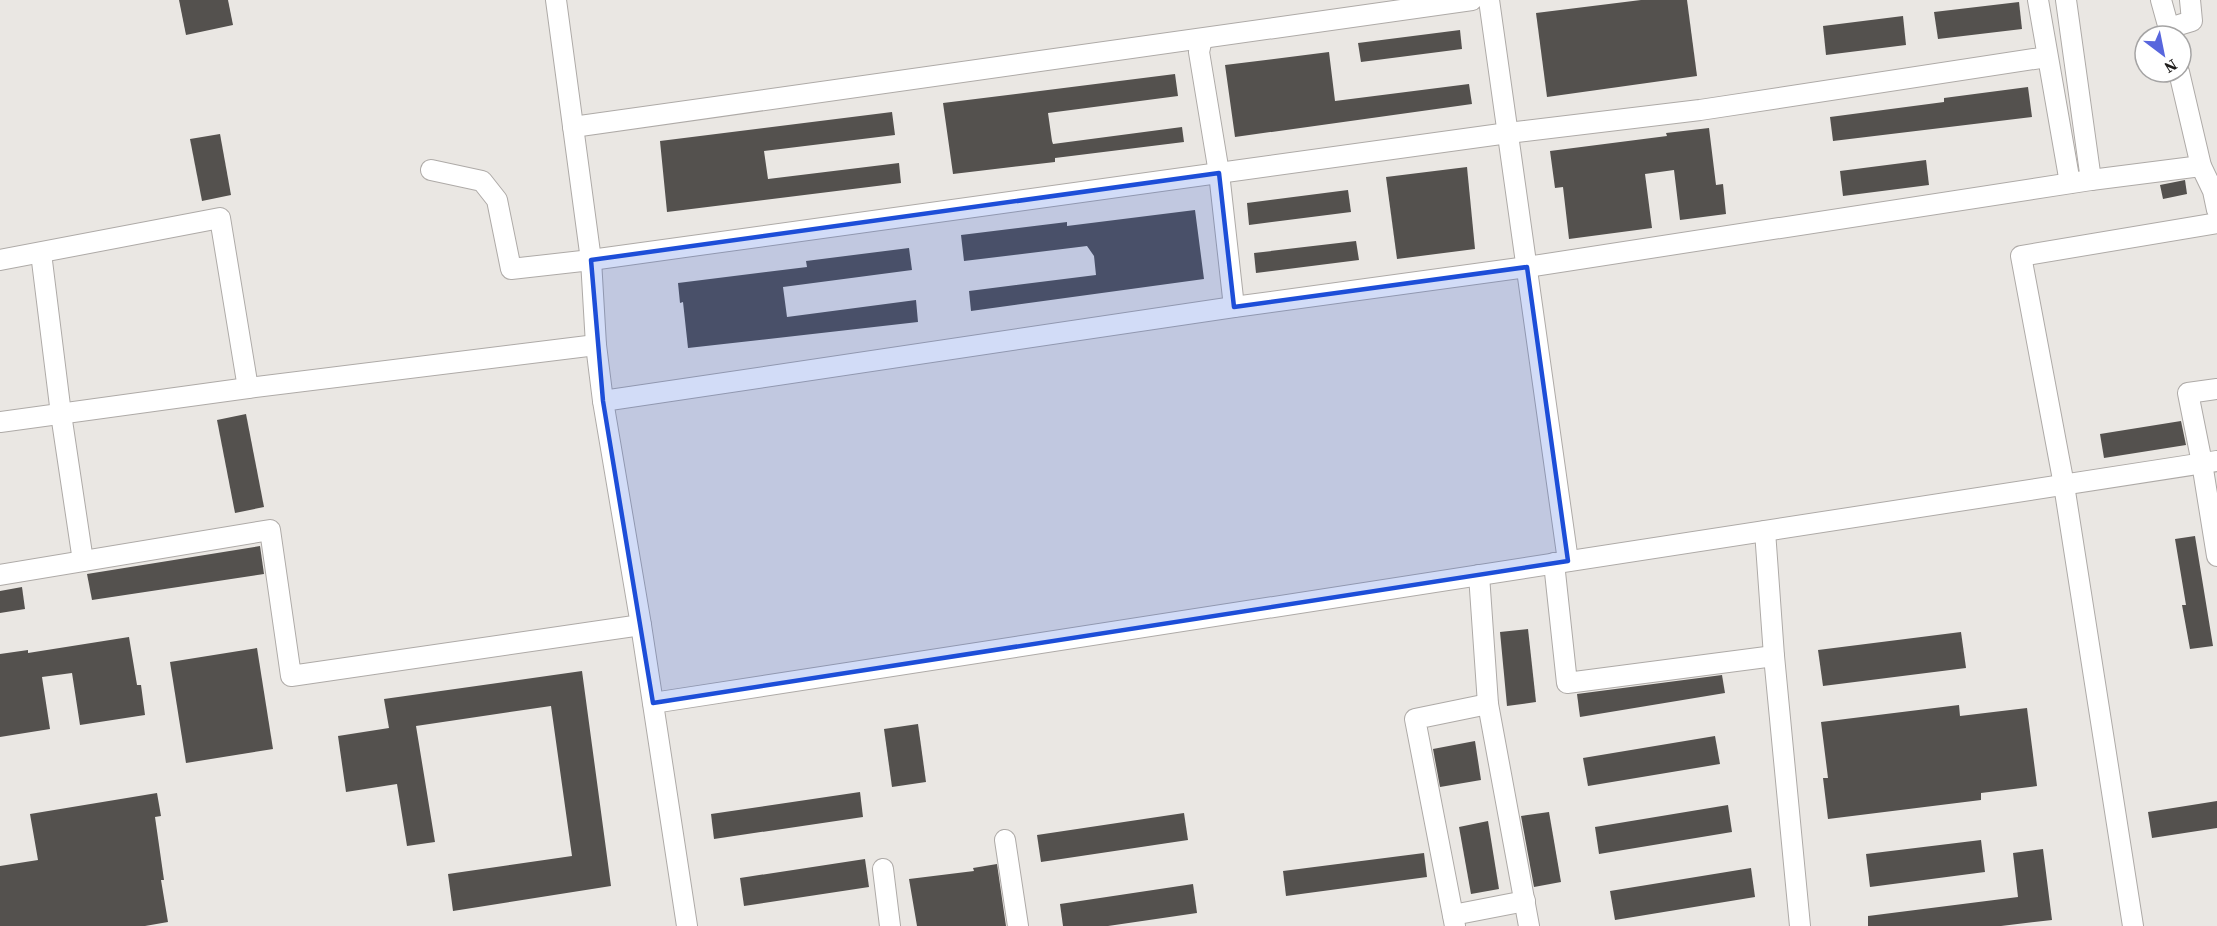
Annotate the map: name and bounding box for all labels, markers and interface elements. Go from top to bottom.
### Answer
north arrow [2133,24,2193,84]
text: N [2160,54,2182,79]

